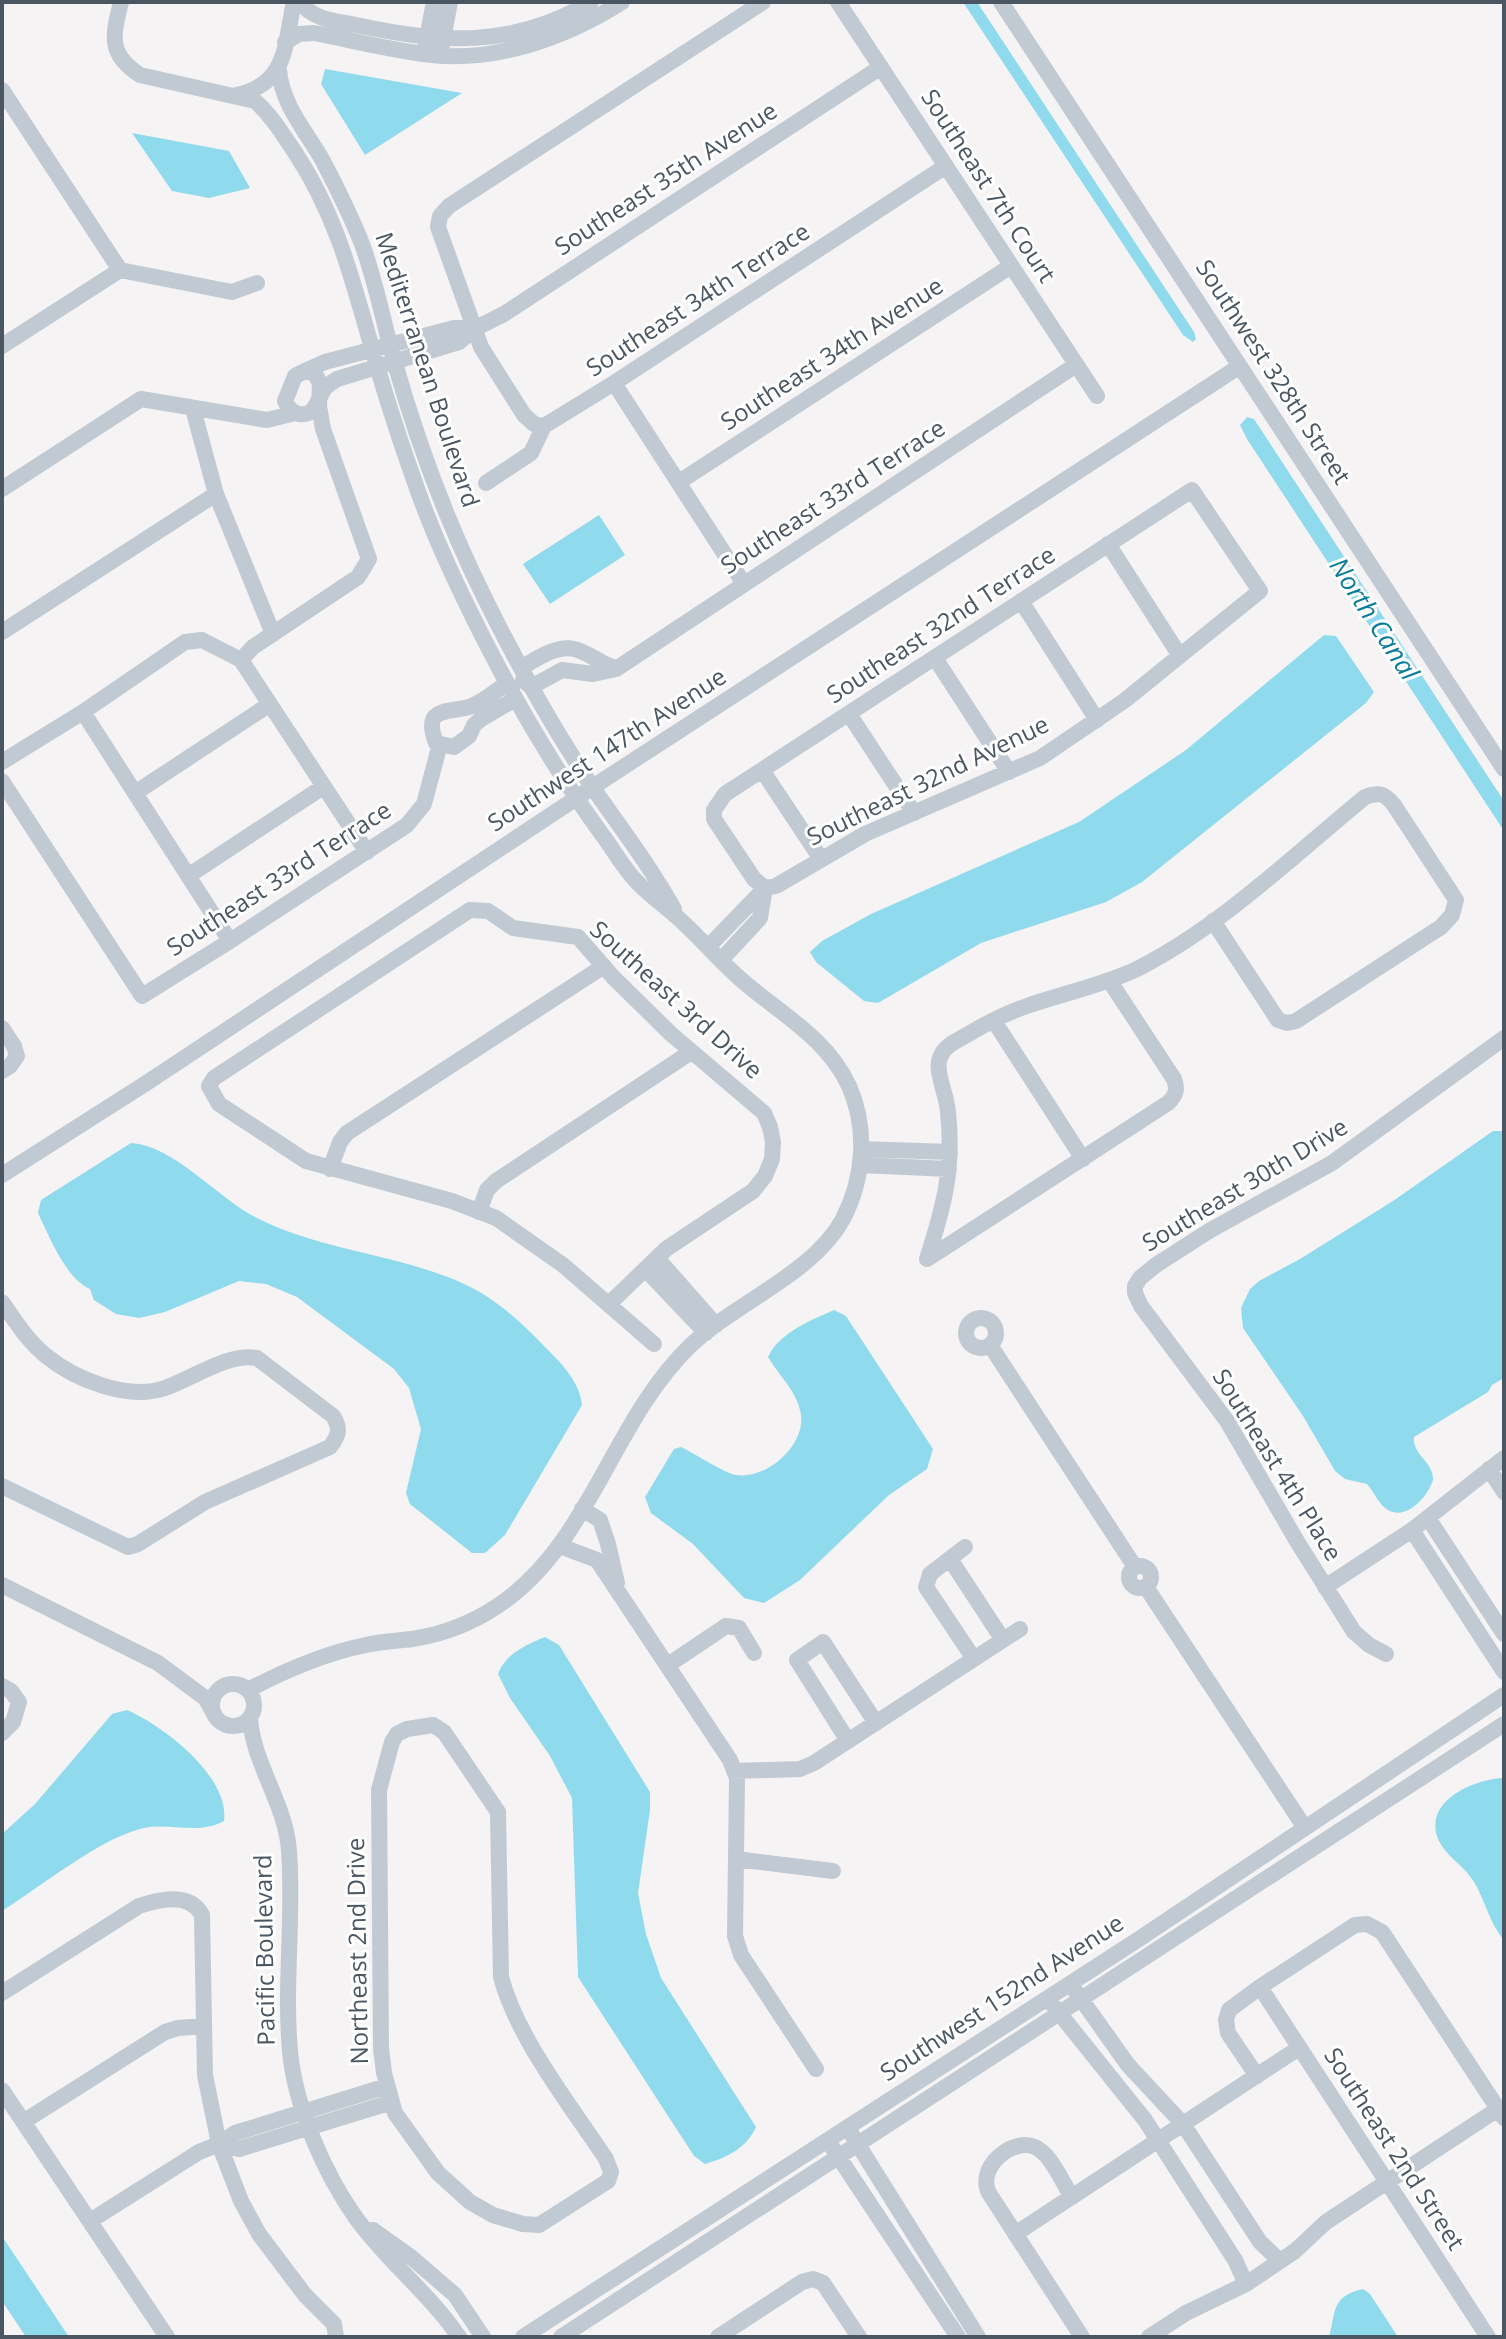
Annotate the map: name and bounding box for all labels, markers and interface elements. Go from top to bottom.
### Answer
street label: Southeast 7th Court [914,82,1064,288]
street label: Southeast 35th Avenue [548,93,783,262]
street label: Southeast 34th Terrace [579,214,815,383]
street label: Mediterranean Boulevard [368,228,489,511]
street label: Southwest 328th Street [1189,252,1359,490]
street label: Southeast 34th Avenue [714,268,949,437]
street label: Southeast 33rd Terrace [714,411,951,581]
street label: Southeast 32nd Terrace [820,537,1061,710]
water label: North Canal [1322,550,1429,688]
street label: Southwest 147th Avenue [481,659,732,838]
street label: Southeast 32nd Avenue [801,707,1054,853]
street label: Southeast 33rd Terrace [160,793,397,963]
street label: Southeast 3rd Drive [584,912,770,1085]
street label: Southeast 30th Drive [1135,1109,1353,1258]
street label: Southeast 4th Place [1206,1362,1351,1567]
street label: Northeast 2nd Drive [338,1837,375,2065]
street label: Pacific Boulevard [245,1854,282,2046]
street label: Southwest 152nd Avenue [873,1905,1129,2088]
street label: Southeast 2nd Street [1317,2041,1473,2256]

